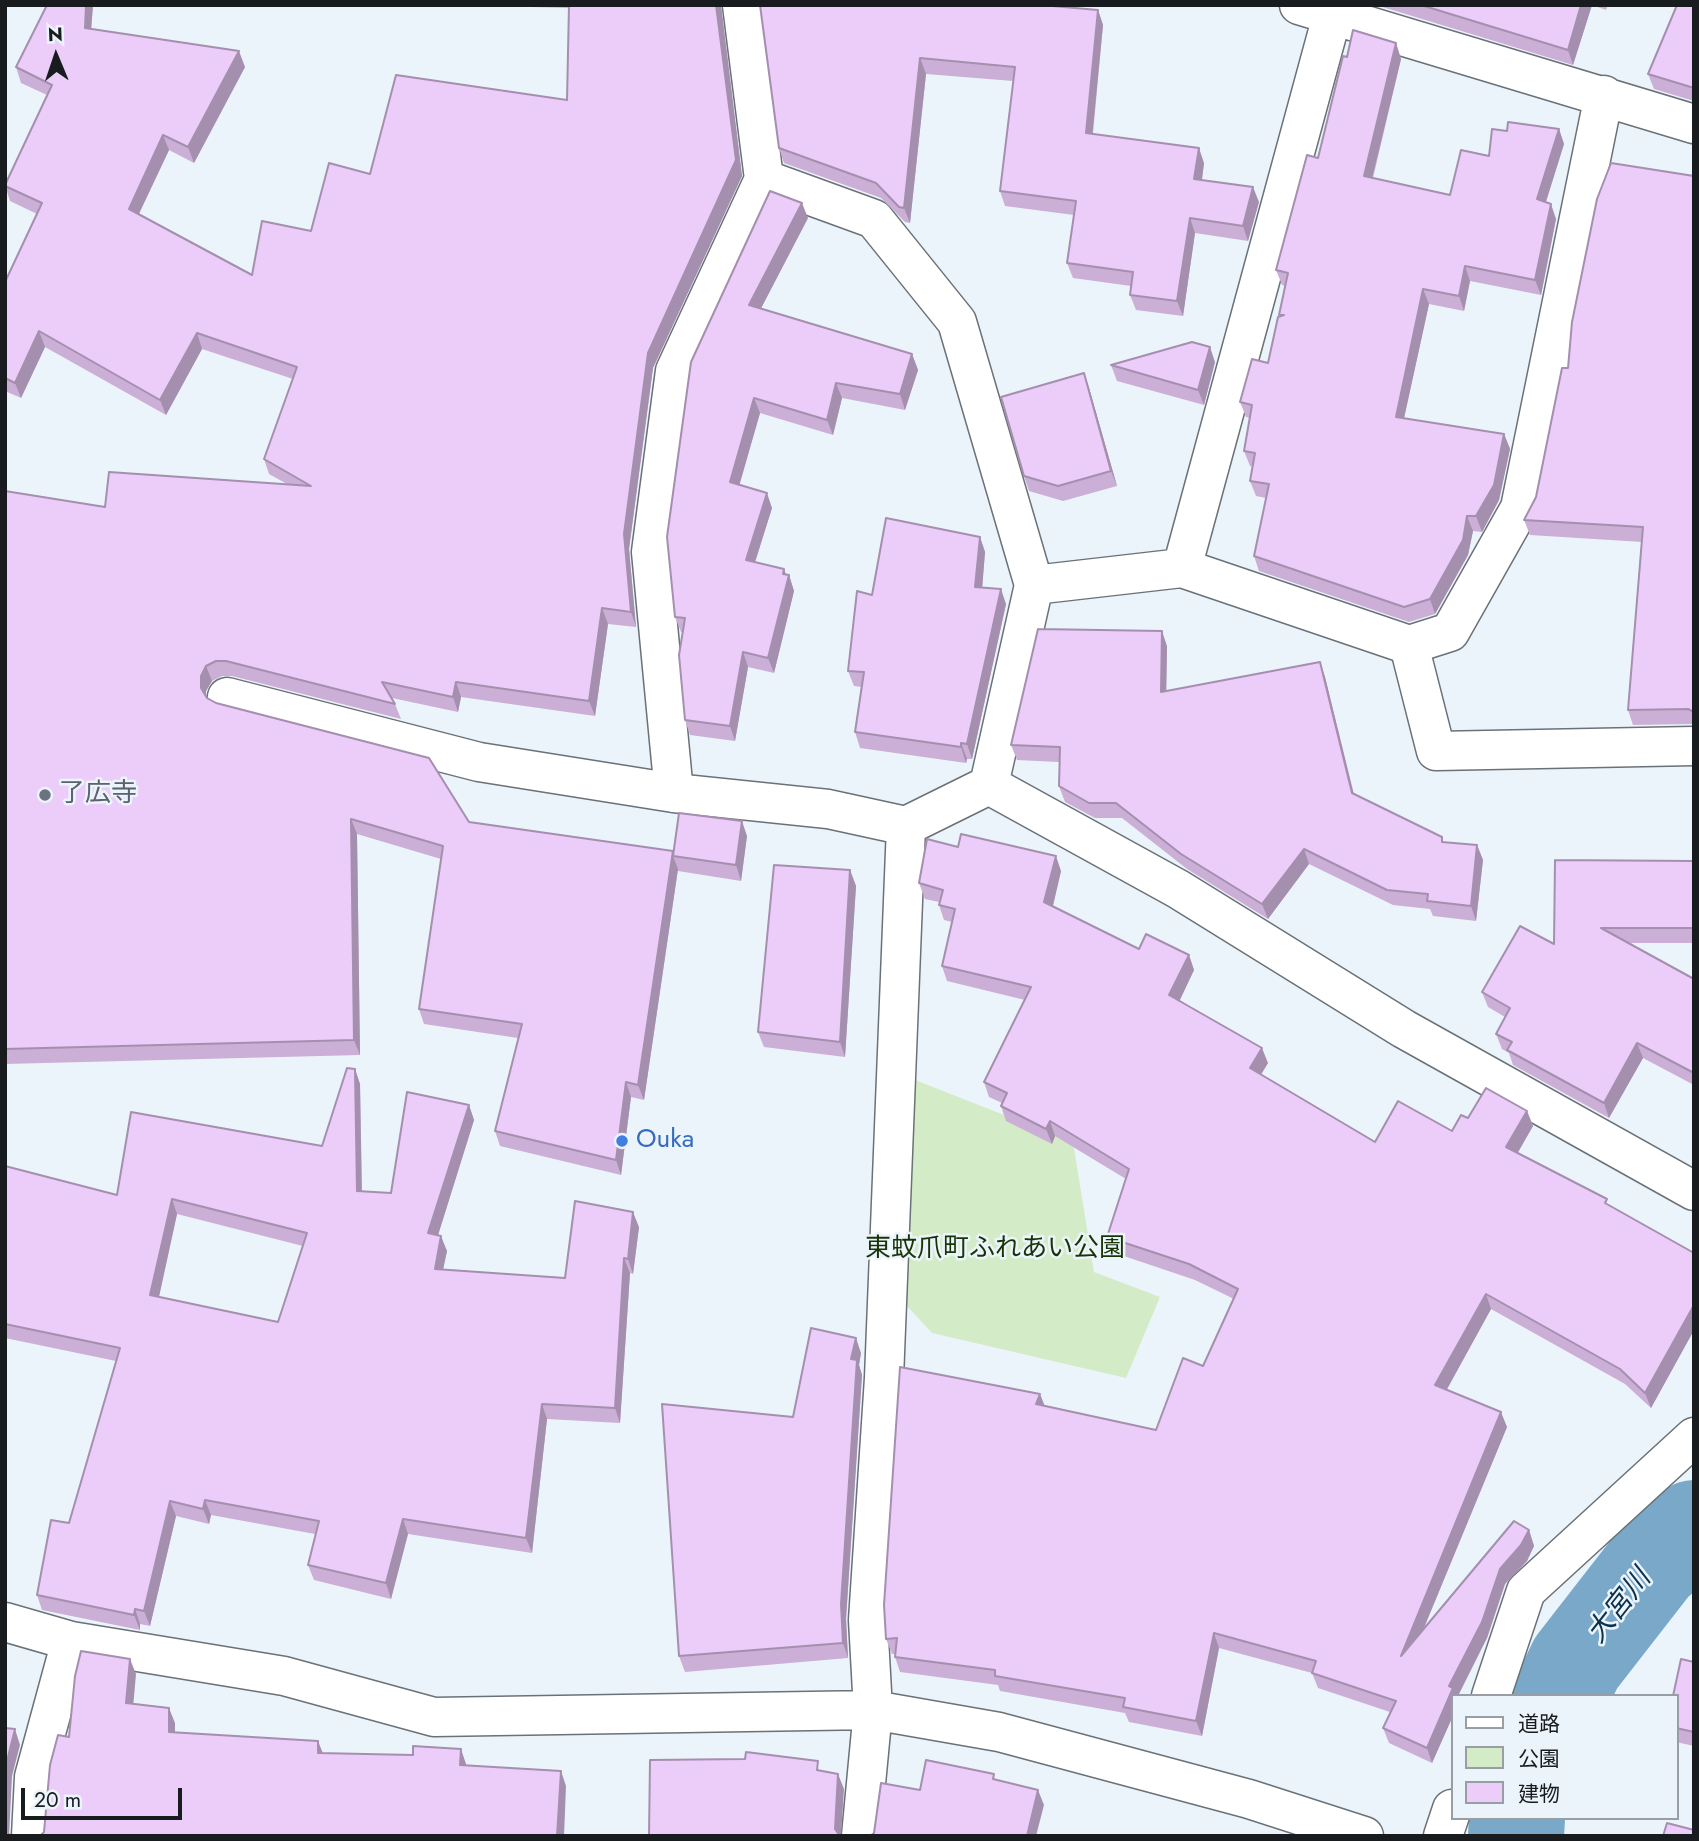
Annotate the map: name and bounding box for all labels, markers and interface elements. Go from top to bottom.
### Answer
north arrow [21,21,91,91]
text: N [47,21,63,48]
place label: 了広寺 [59,779,137,811]
marker: 了広寺 [37,787,53,803]
place label: Ouka [636,1125,694,1157]
marker: Ouka [614,1133,630,1149]
park label: 東蚊爪町ふれあい公園 [865,1234,1125,1266]
water label: 大宮川 [1581,1564,1659,1650]
legend [1450,1694,1678,1820]
text: 道路 [1518,1709,1560,1739]
text: 公園 [1518,1744,1560,1774]
scale bar [24,1774,186,1818]
text: 建物 [1518,1779,1560,1809]
text: 20 m [34,1785,81,1815]

